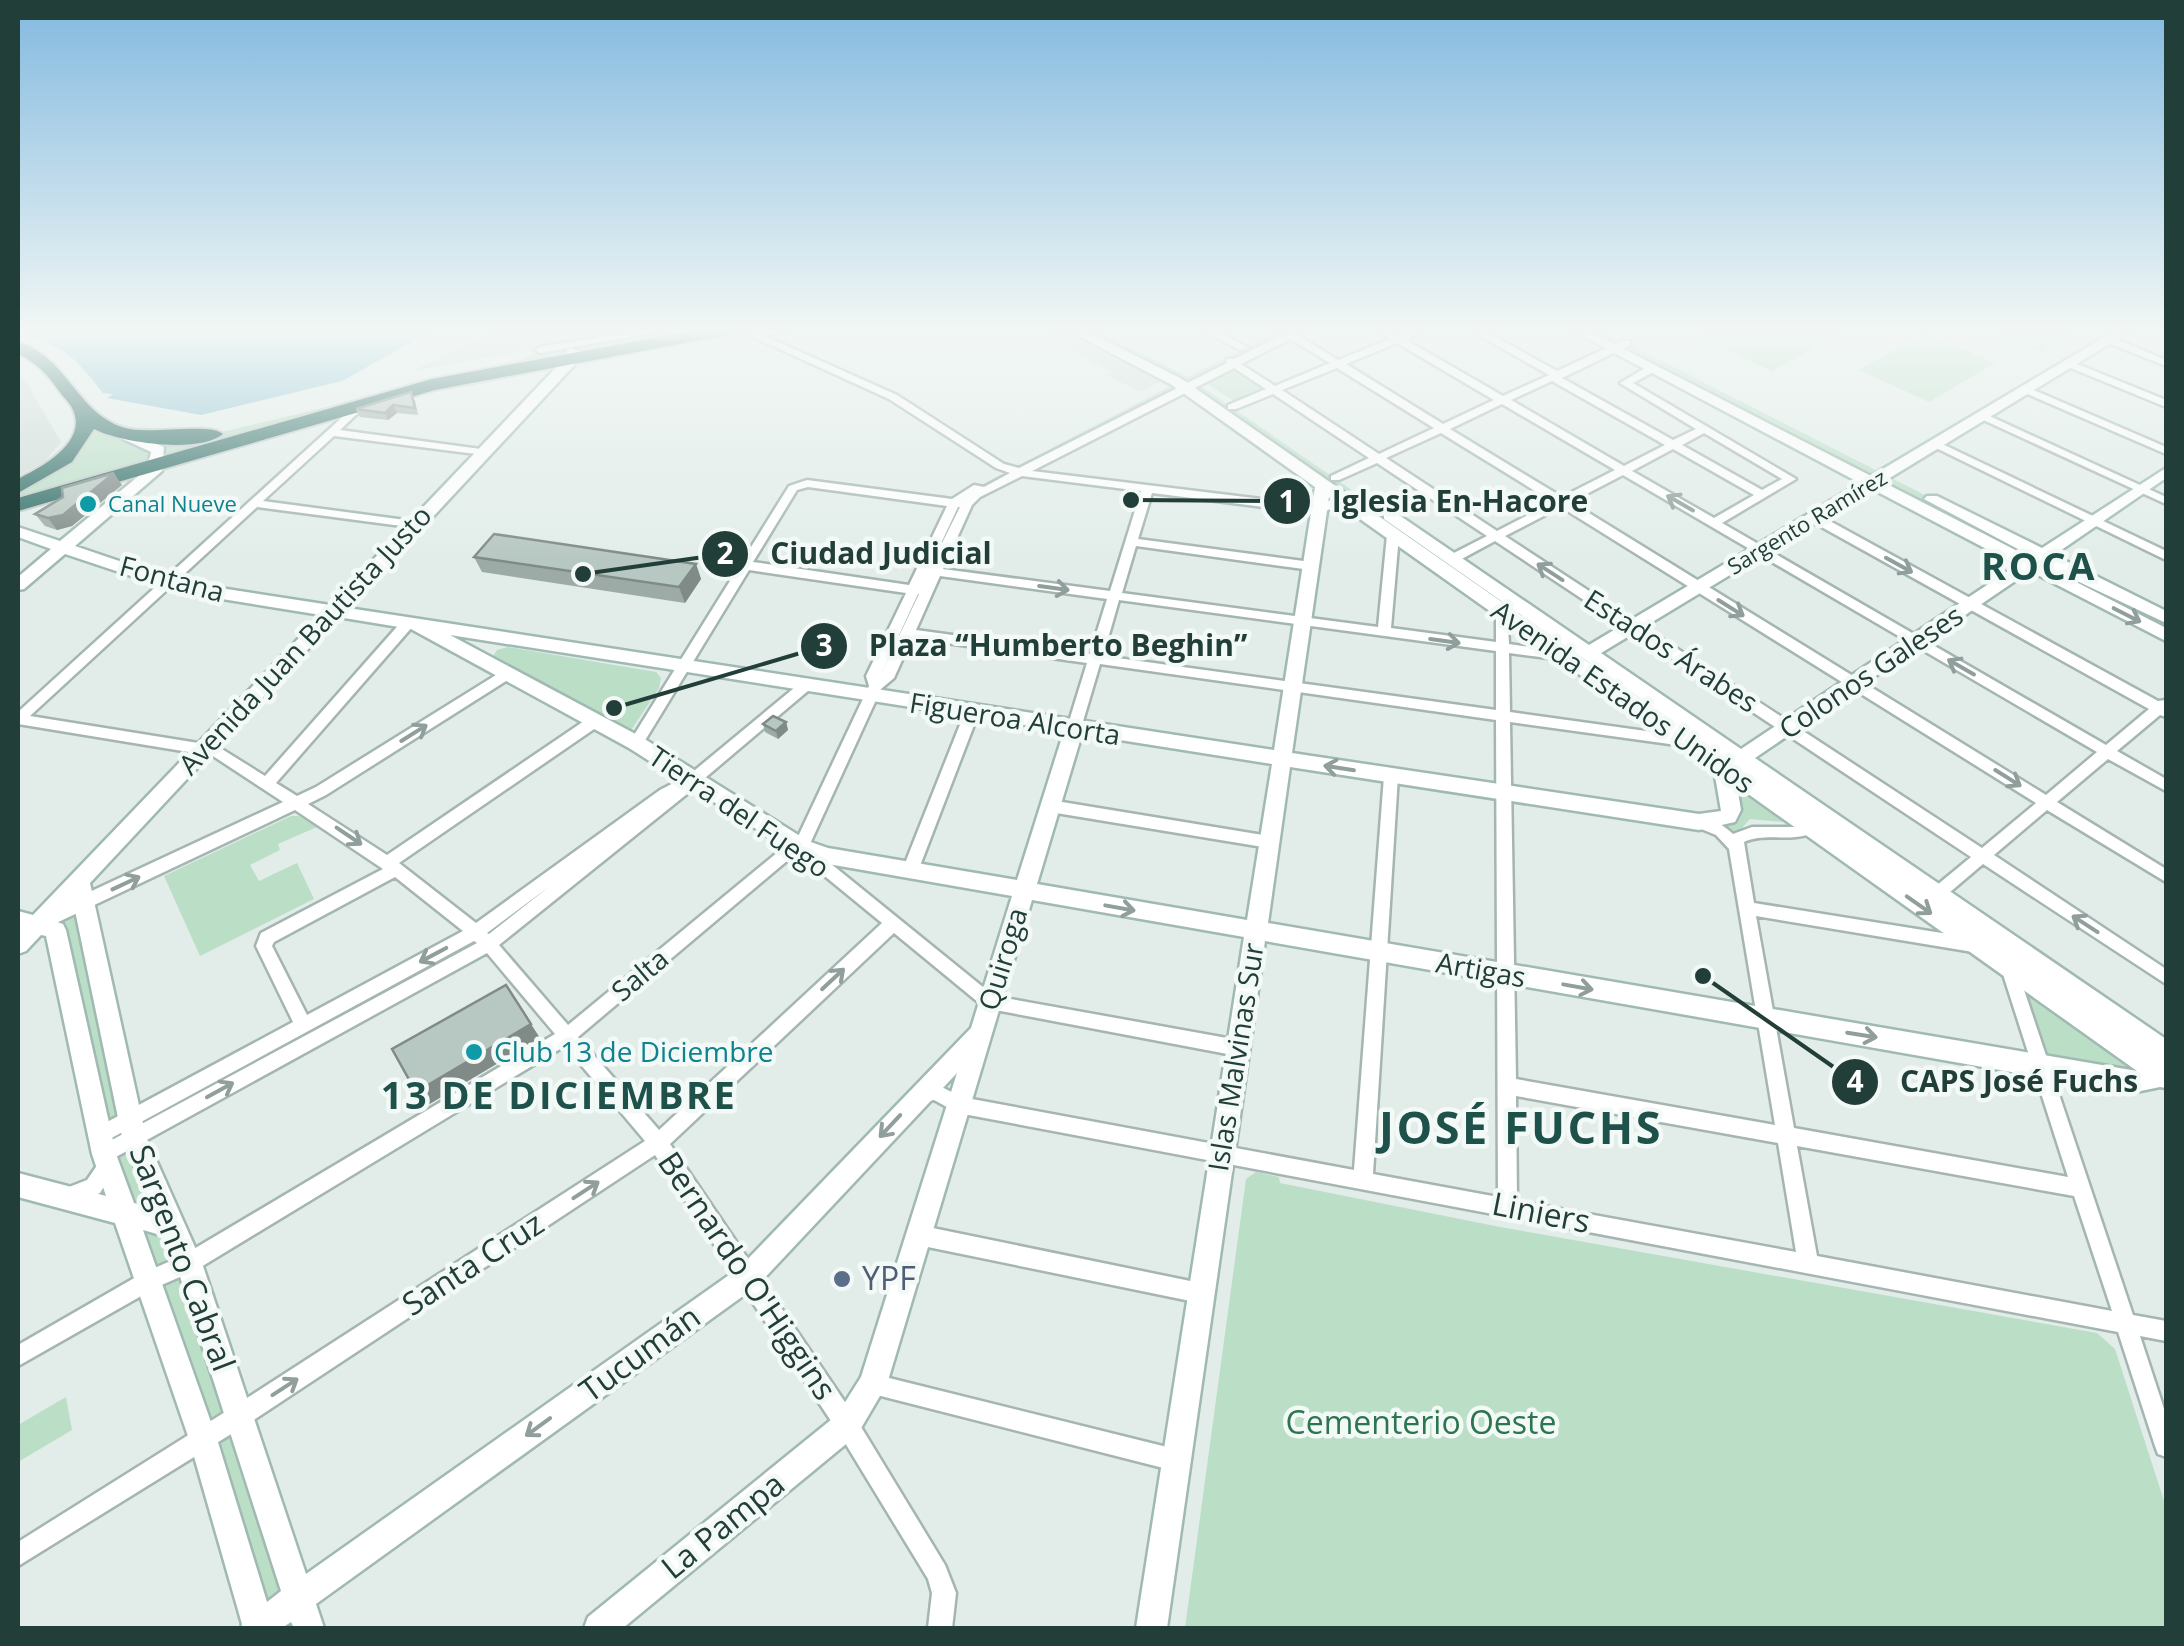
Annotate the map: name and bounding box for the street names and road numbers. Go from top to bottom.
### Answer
street label: Sargento Ramírez [1721,462,1892,581]
street label: Avenida Juan Bautista Justo [169,496,439,782]
street label: Fontana [116,546,229,610]
street label: Estados Árabes [1577,580,1766,721]
street label: Avenida Estados Unidos [1485,591,1763,801]
street label: Colonos Galeses [1771,596,1970,747]
street label: Figueroa Alcorta [907,683,1123,753]
street label: Tierra del Fuego [642,737,837,886]
street label: Quiroga [969,903,1036,1015]
street label: Salta [603,939,676,1009]
street label: Islas Malvinas Sur [1198,939,1272,1174]
street label: Artigas [1433,942,1529,996]
street label: Sargento Cabral [121,1138,246,1377]
street label: Bernardo O'Higgins [649,1143,847,1408]
street label: Liniers [1489,1181,1594,1242]
street label: Santa Cruz [393,1201,551,1324]
street label: Tucumán [570,1294,708,1411]
street label: La Pampa [651,1462,793,1588]

